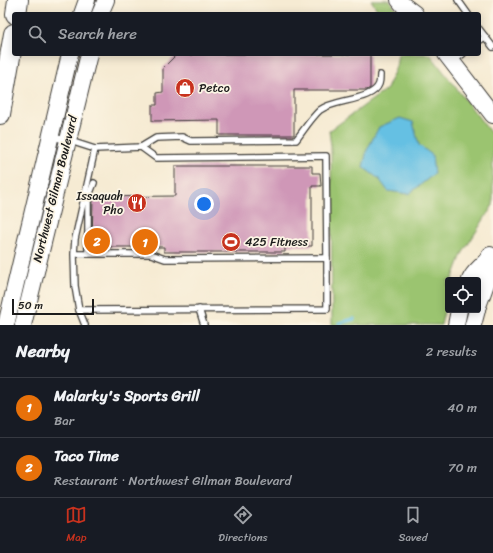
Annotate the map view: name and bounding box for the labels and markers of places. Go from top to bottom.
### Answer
shop icon: Petco [174,77,196,99]
place label: Petco [199,77,230,99]
place label: Issaquah Pho [76,185,123,221]
restaurant icon: Issaquah Pho [126,192,148,214]
pin: 2 [84,226,110,256]
pin: 1 [132,227,158,257]
sports icon: 425 Fitness [220,231,242,253]
place label: 425 Fitness [245,231,309,253]

